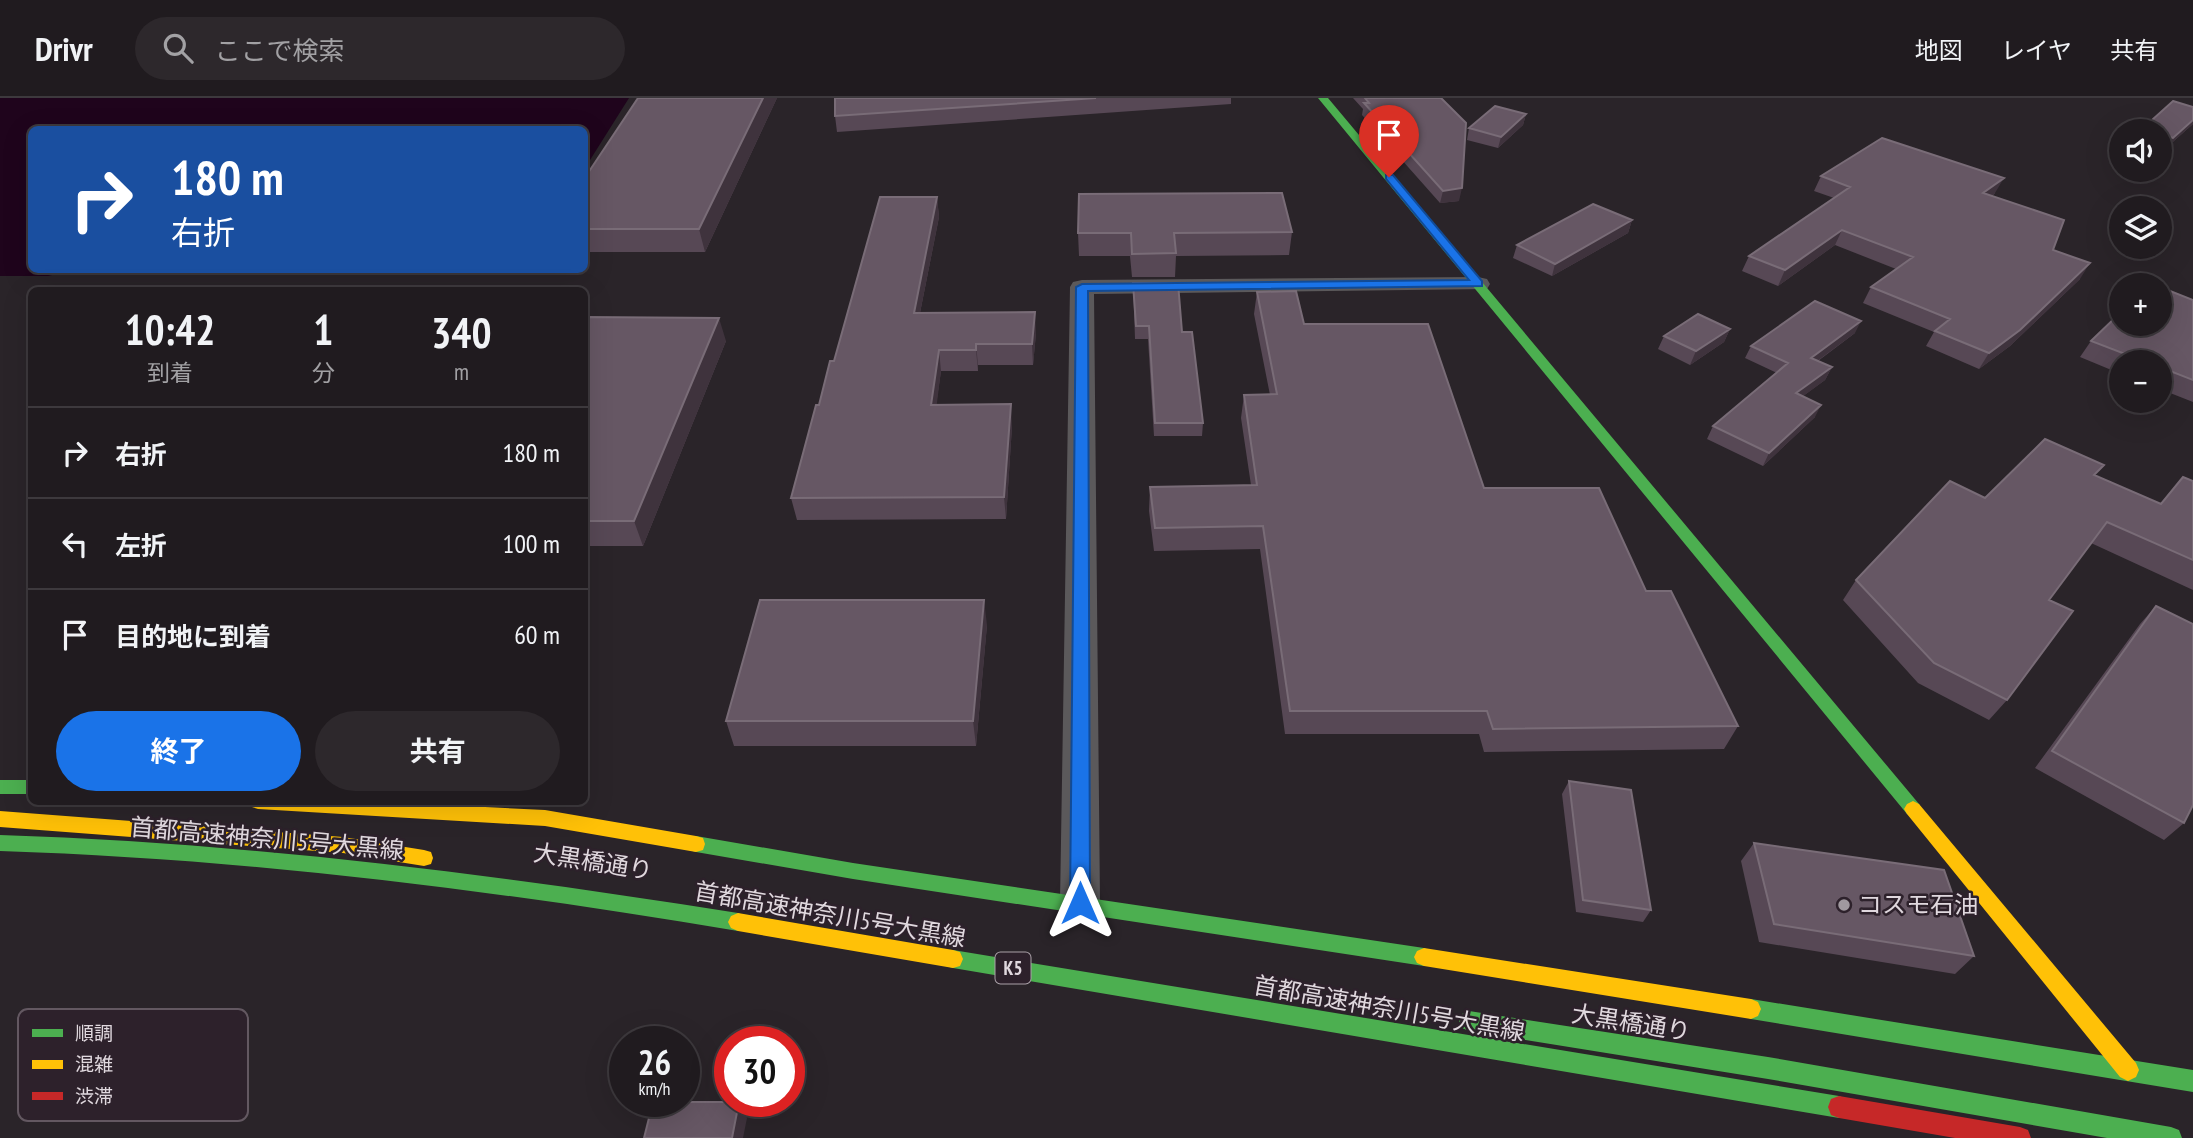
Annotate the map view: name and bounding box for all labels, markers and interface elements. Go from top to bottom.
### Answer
search box [135,17,625,80]
text: Drivr [35,27,93,70]
icon: search [159,29,197,67]
text: ここで検索 [215,34,345,67]
text: 地図 [1915,35,1963,66]
text: レイヤ [2001,35,2072,66]
text: 共有 [2110,35,2158,66]
pin [1359,105,1419,177]
icon: arrive [1370,116,1408,154]
map controls [2109,119,2172,413]
button: sound [2109,119,2172,182]
text: 180 m [171,145,284,209]
icon: right [56,154,147,245]
button: layers [2109,196,2172,259]
text: 右折 [171,211,235,253]
button: + [2109,273,2172,336]
text: 10:42 [124,302,215,357]
text: 1 [313,302,333,357]
text: 340 [431,305,492,360]
button: − [2109,350,2172,413]
text: m [454,357,469,386]
text: 到着 [147,358,193,387]
text: 分 [312,358,335,387]
icon: right [56,434,94,472]
text: 180 m [502,436,560,469]
text: 右折 [115,438,167,471]
icon: left [56,525,94,563]
text: 100 m [502,527,560,560]
text: 左折 [115,529,167,562]
icon: arrive [56,616,94,654]
text: 60 m [514,618,560,651]
text: 目的地に到着 [115,620,271,653]
button: 終了 [56,711,301,791]
button: 共有 [315,711,560,791]
street label: 首都高速神奈川5号大黒線 [129,811,405,866]
street label: 大黒橋通り [531,837,655,886]
position arrow [1043,866,1117,940]
street label: 首都高速神奈川5号大黒線 [692,875,968,954]
place label: コスモ石油 [1858,889,1978,920]
marker: コスモ石油 [1836,897,1852,913]
road number: K5 [996,953,1030,984]
street label: 首都高速神奈川5号大黒線 [1251,969,1527,1048]
street label: 大黒橋通り [1569,998,1693,1047]
legend [18,1009,248,1121]
text: 順調 [75,1021,113,1045]
speed limit sign: 30 [714,1026,805,1117]
text: 26 [638,1039,671,1085]
text: 混雑 [75,1052,113,1076]
text: km/h [639,1077,670,1100]
text: 渋滞 [75,1084,113,1108]

